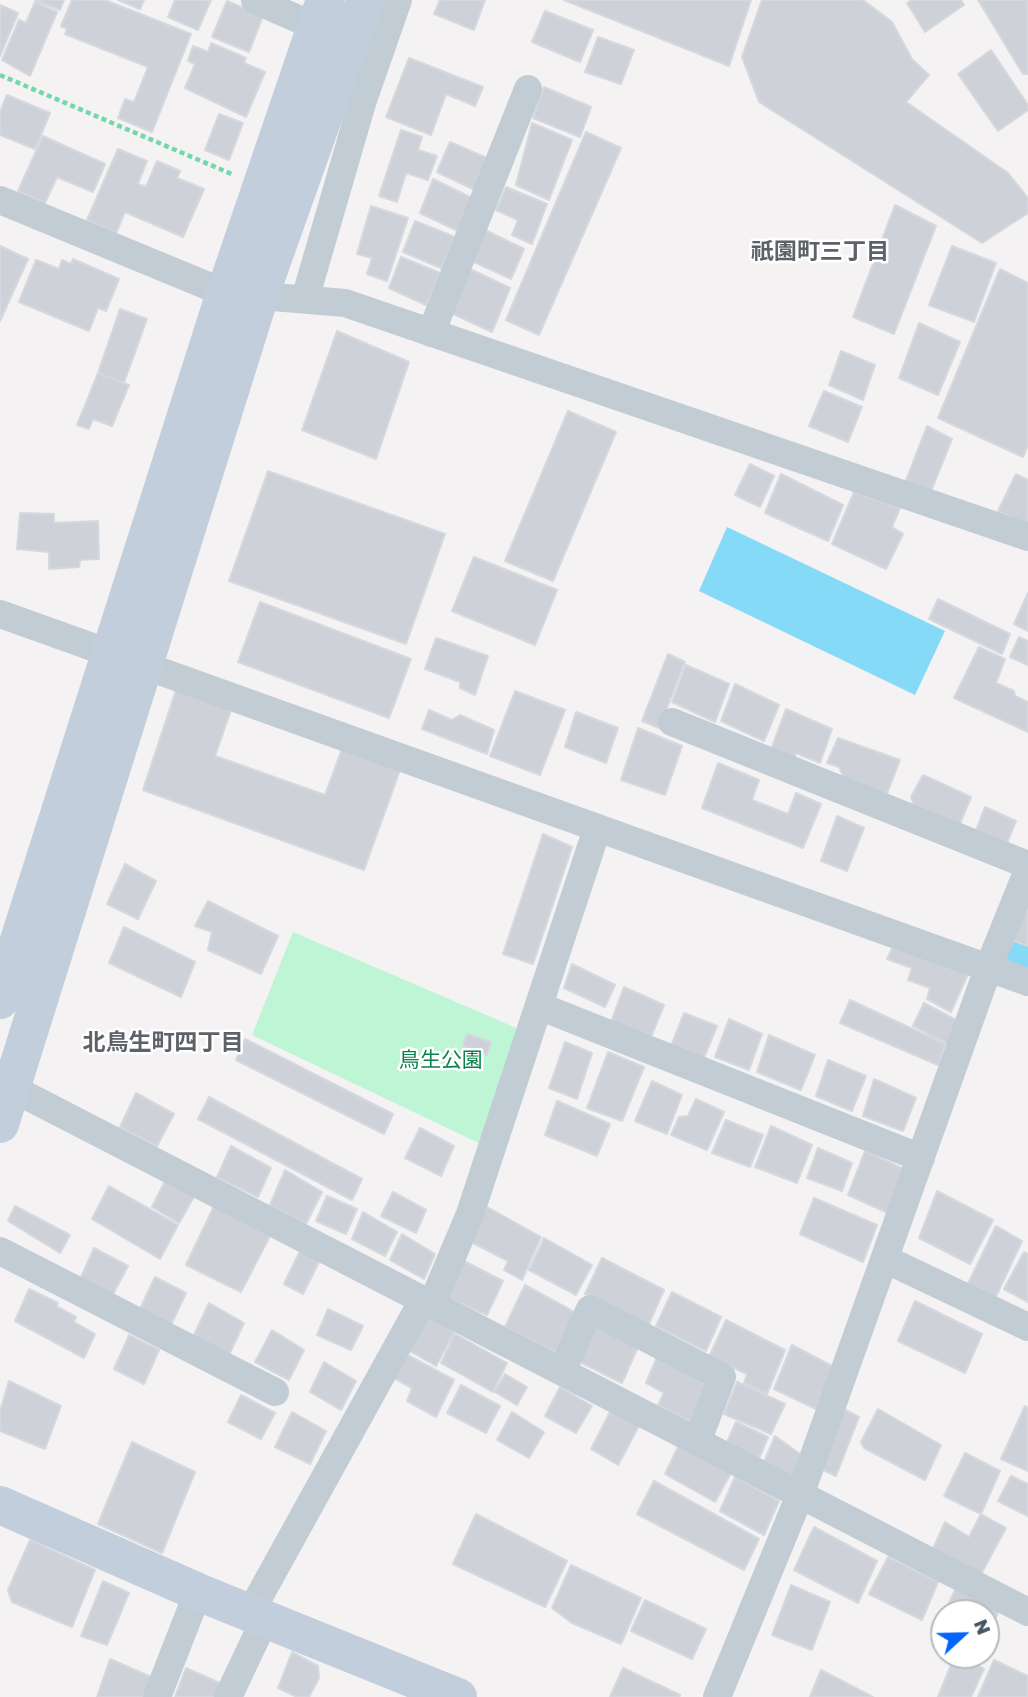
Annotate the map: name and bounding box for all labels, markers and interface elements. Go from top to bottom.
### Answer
district label: 祇園町三丁目 [751,238,889,266]
district label: 北鳥生町四丁目 [83,1029,243,1057]
park label: 鳥生公園 [399,1047,483,1073]
north arrow [930,1599,1000,1669]
text: N [970,1616,996,1638]

